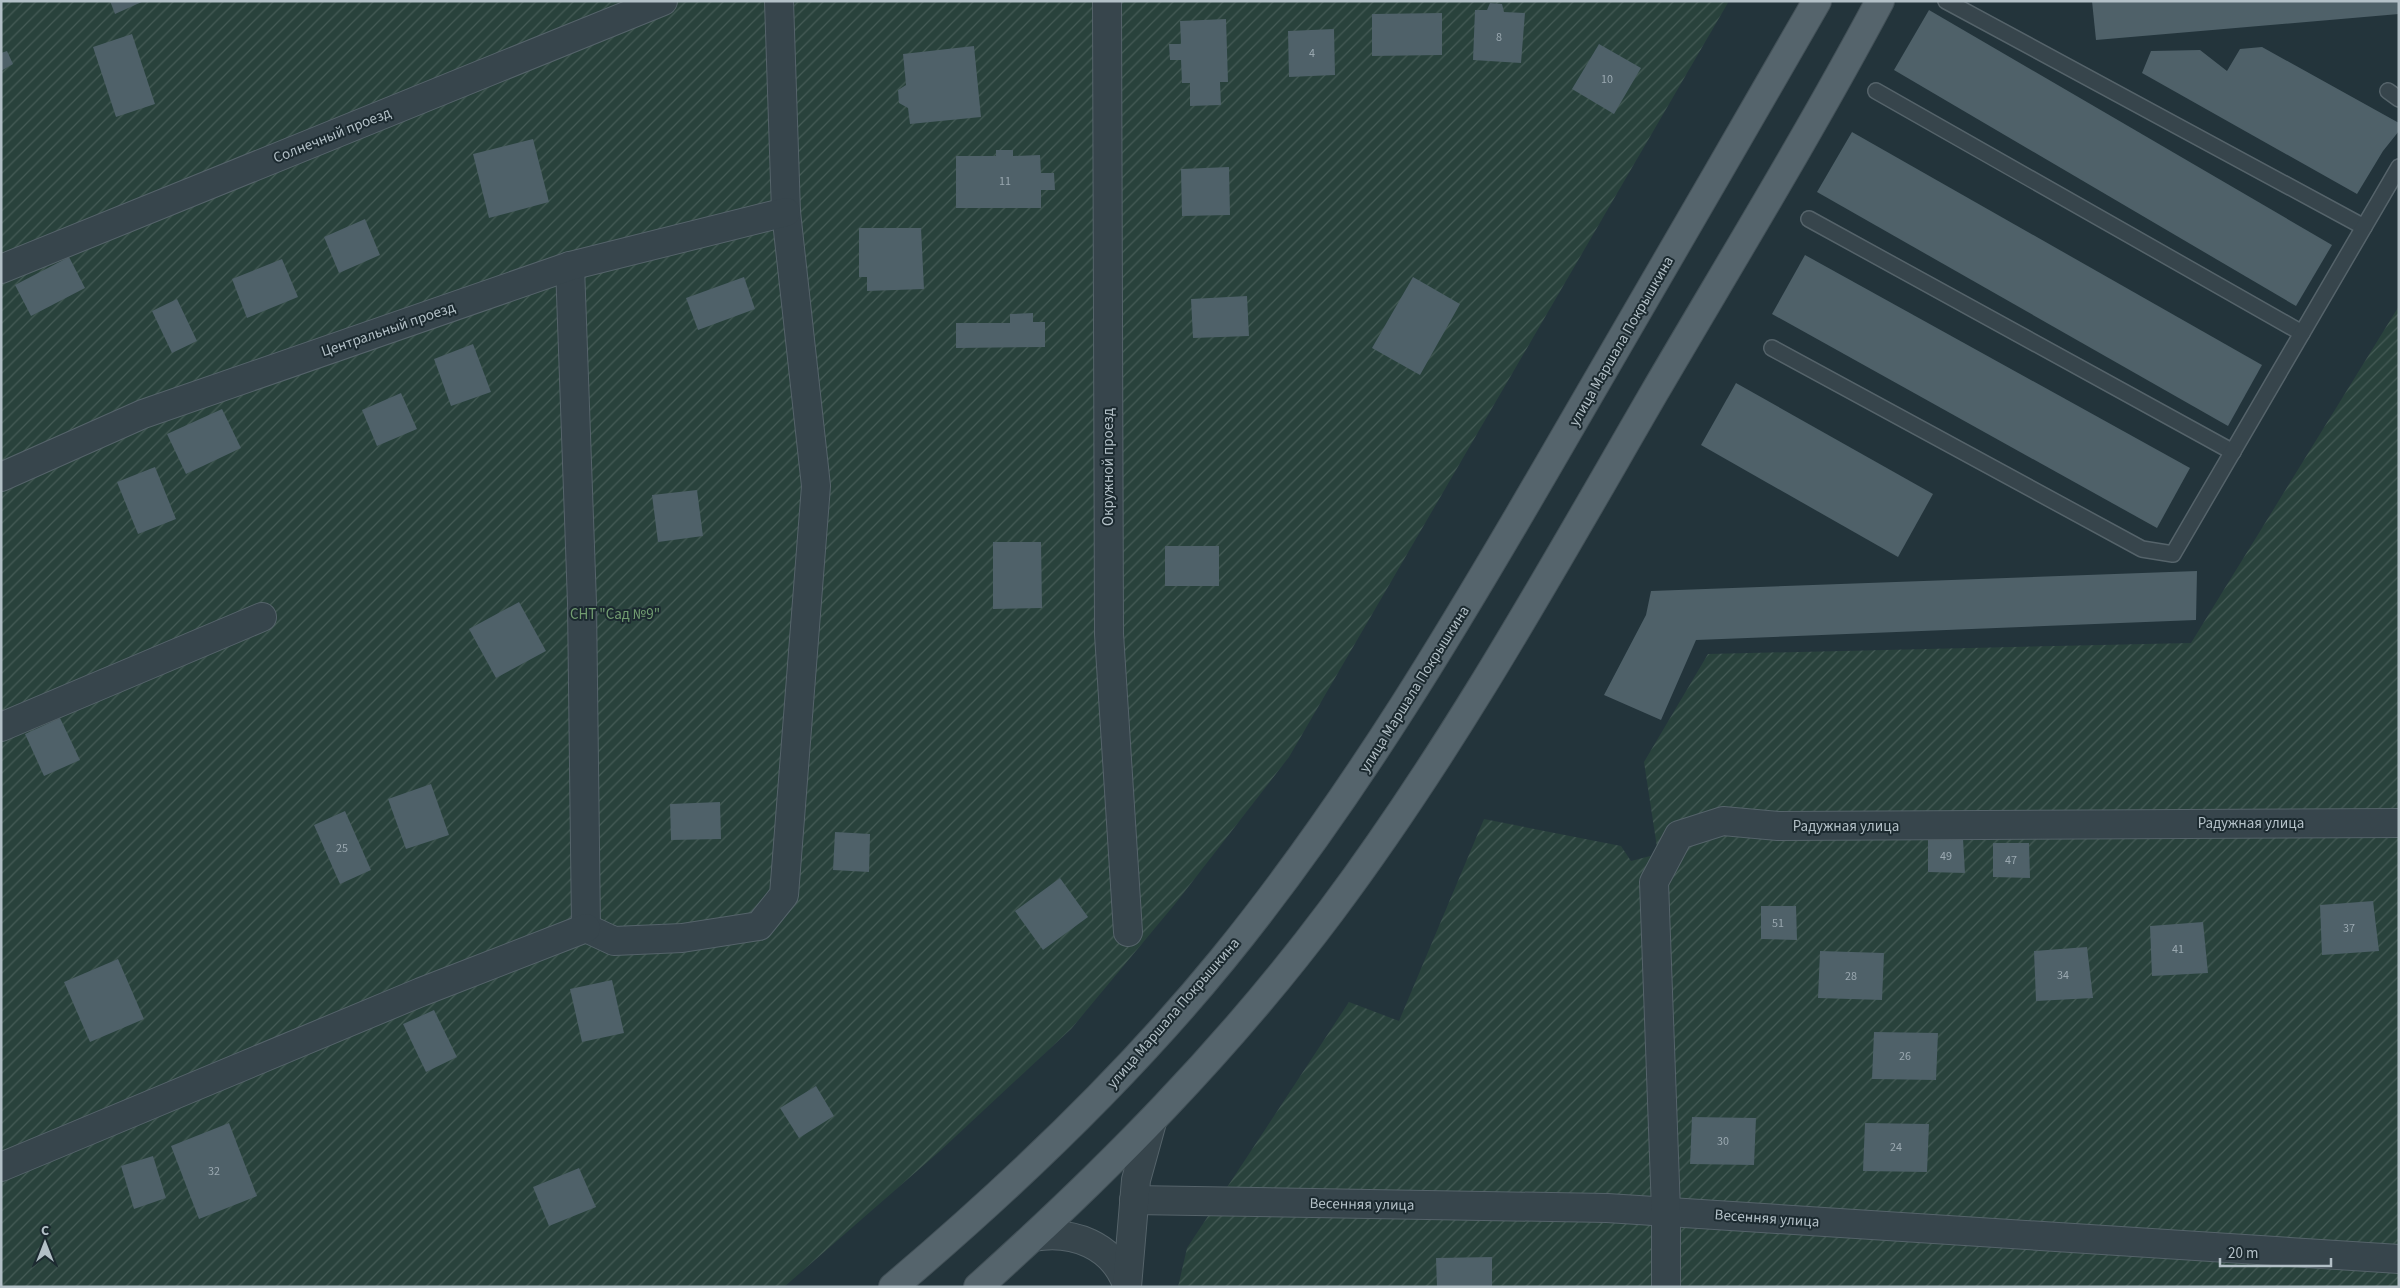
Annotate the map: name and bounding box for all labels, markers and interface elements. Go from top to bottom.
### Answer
house number: 8 [1496,29,1502,46]
house number: 4 [1309,45,1315,62]
house number: 10 [1601,71,1613,88]
street label: Солнечный проезд [270,102,394,169]
house number: 11 [999,173,1011,190]
street label: улица Маршала Покрышкина [1564,252,1679,430]
street label: Центральный проезд [318,297,458,362]
street label: Окружной проезд [1098,408,1119,526]
street label: улица Маршала Покрышкина [1354,602,1475,777]
park label: СНТ "Сад №9" [570,604,660,625]
street label: Радужная улица [2198,813,2304,834]
street label: Радужная улица [1793,816,1899,837]
house number: 25 [336,840,348,857]
house number: 49 [1940,848,1952,865]
house number: 47 [2005,852,2017,869]
house number: 51 [1772,915,1784,932]
house number: 37 [2343,920,2355,937]
street label: улица Маршала Покрышкина [1102,934,1245,1093]
house number: 41 [2172,941,2184,958]
house number: 34 [2057,967,2069,984]
house number: 28 [1845,968,1857,985]
house number: 26 [1899,1048,1911,1065]
house number: 30 [1717,1133,1729,1150]
house number: 24 [1890,1139,1902,1156]
house number: 32 [208,1163,220,1180]
street label: Весенняя улица [1309,1193,1415,1216]
street label: Весенняя улица [1714,1204,1820,1233]
north arrow [20,1218,70,1268]
text: С [41,1221,49,1241]
scale bar [2220,1236,2331,1268]
text: 20 m [2228,1243,2258,1264]

